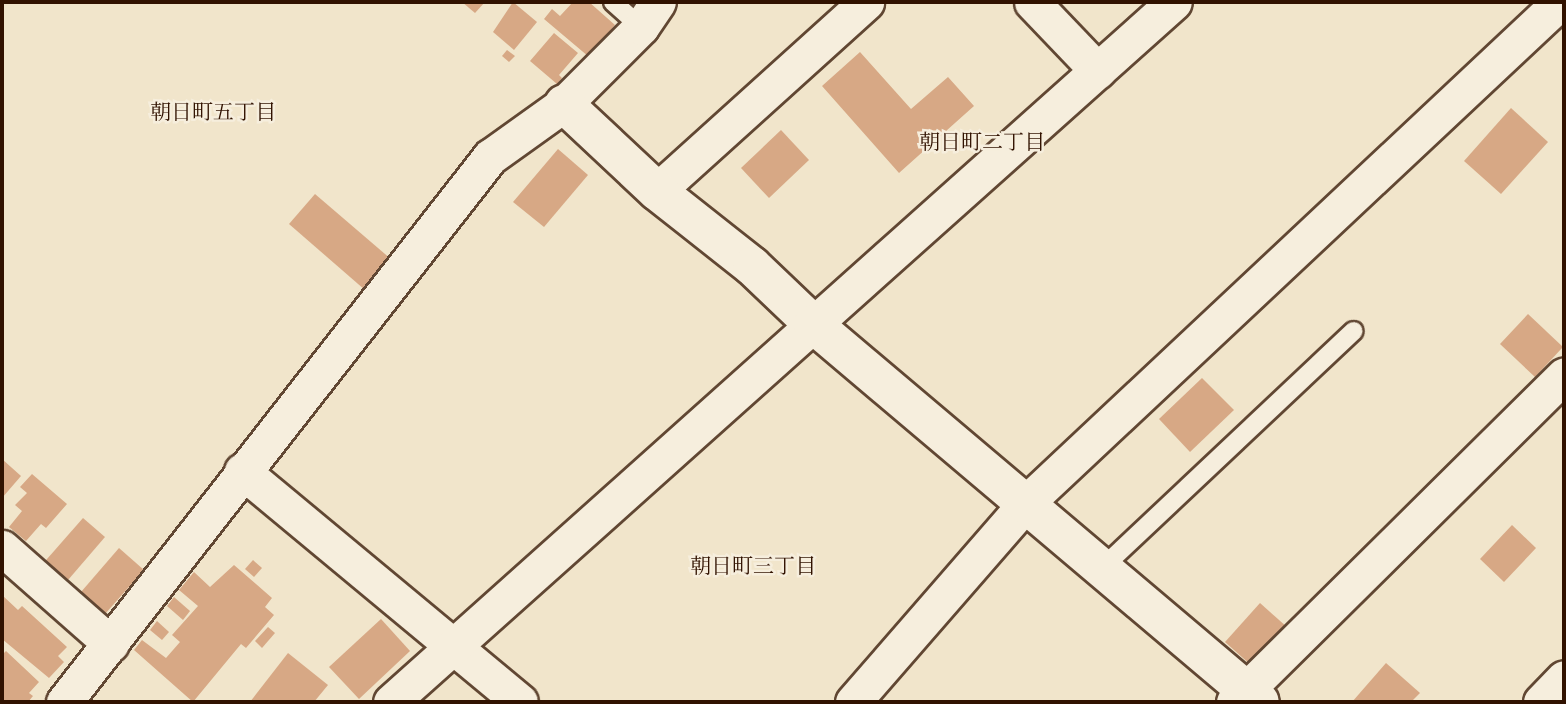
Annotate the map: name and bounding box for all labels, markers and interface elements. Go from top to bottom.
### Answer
district label: 朝日町五丁目 [150,99,276,125]
district label: 朝日町二丁目 [919,129,1045,155]
district label: 朝日町三丁目 [690,553,816,579]

